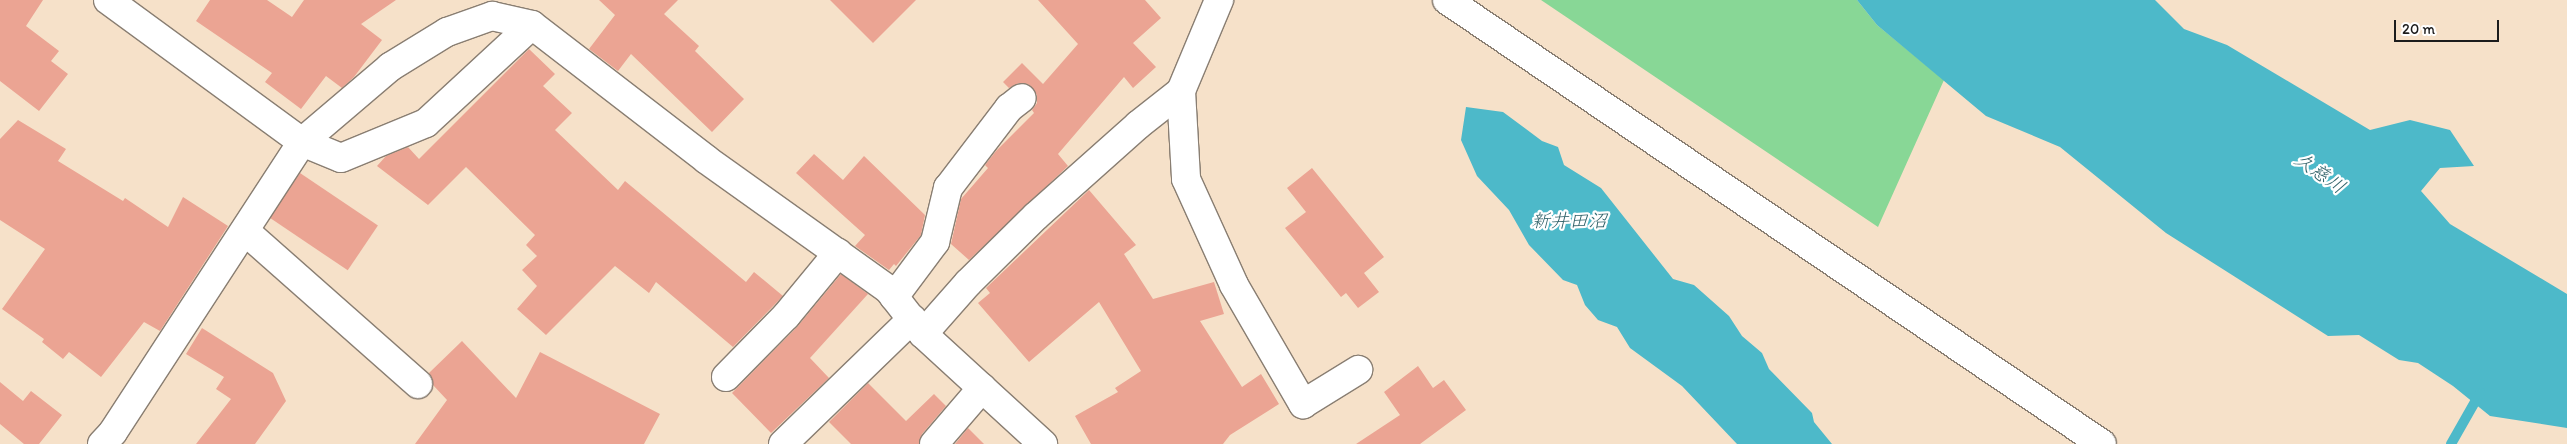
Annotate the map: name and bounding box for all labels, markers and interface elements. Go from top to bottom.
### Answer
scale bar [2397,10,2502,42]
text: 20 m [2402,20,2435,38]
water label: 久慈川 [2290,147,2350,199]
water label: 新井田沼 [1531,210,1607,232]

